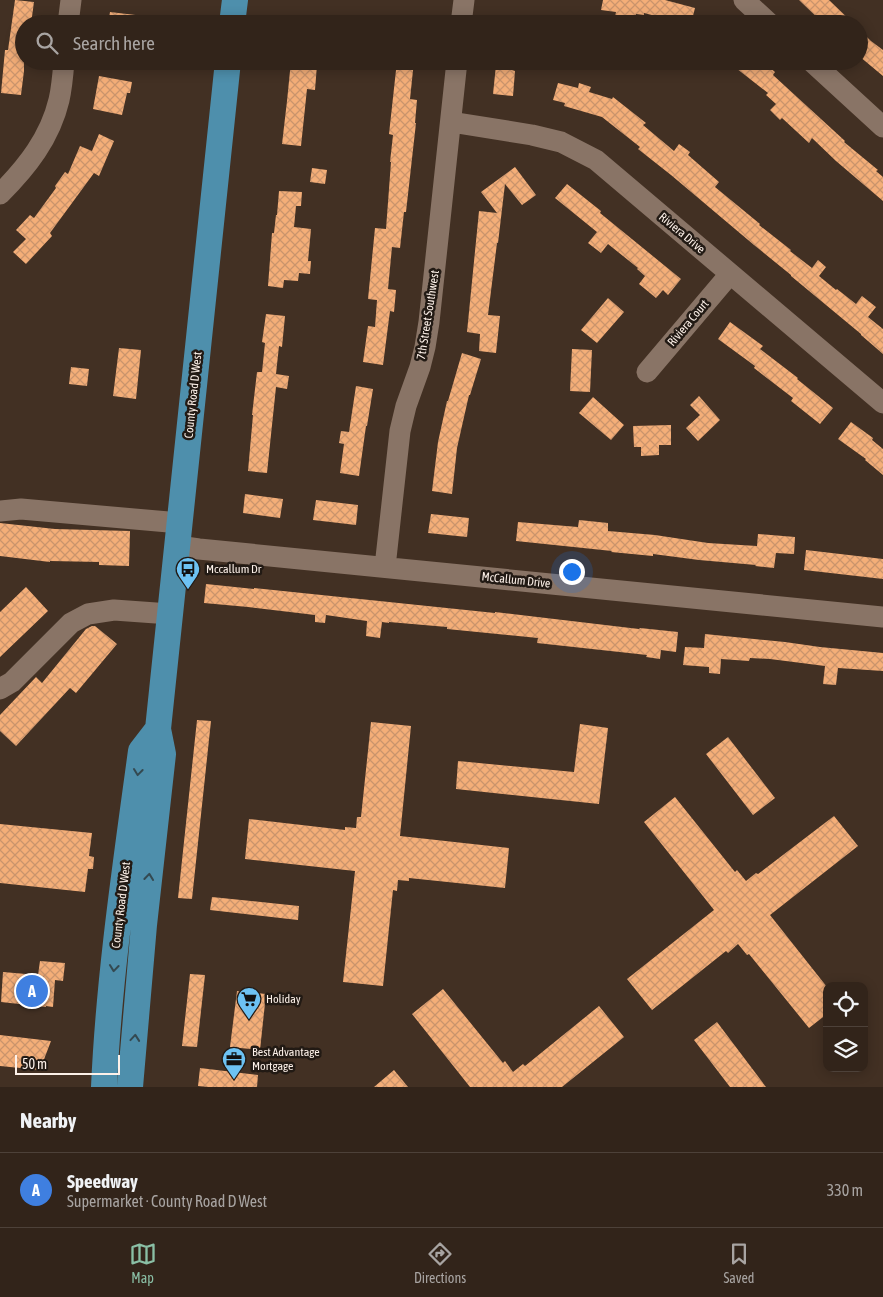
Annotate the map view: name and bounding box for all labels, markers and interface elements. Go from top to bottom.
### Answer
search box [15,15,868,70]
icon: search [33,29,61,57]
text: Search here [73,32,155,54]
street label: Riviera Drive [656,210,708,256]
street label: 7th Street Southwest [414,269,442,361]
street label: Riviera Court [665,297,712,349]
street label: County Road D West [181,350,205,439]
bus stop icon: Mccallum Dr [175,556,201,590]
your location [559,559,585,585]
place label: Mccallum Dr [206,562,262,576]
street label: McCallum Drive [481,569,551,591]
one-way arrow [134,768,144,776]
street label: County Road D West [109,860,133,949]
one-way arrow [143,872,154,880]
one-way arrow [109,964,120,972]
pin: A [16,972,48,1010]
map controls [823,982,868,1072]
button: locate [823,982,868,1027]
supermarket icon: Holiday [236,986,262,1020]
place label: Holiday [266,992,301,1006]
button: layers [823,1027,868,1072]
one-way arrow [129,1034,140,1042]
place label: Best Advantage Mortgage [252,1045,320,1073]
office icon: Best Advantage Mortgage [221,1046,247,1080]
scale bar [15,1052,120,1075]
text: 50 m [22,1056,47,1072]
text: Nearby [20,1108,76,1132]
text: Speedway [67,1170,138,1192]
text: A [32,1181,40,1199]
text: 330 m [827,1181,863,1199]
text: Supermarket · County Road D West [67,1192,267,1210]
tab: Map [129,1240,157,1286]
tab: Directions [414,1240,466,1286]
tab: Saved [723,1240,754,1286]

